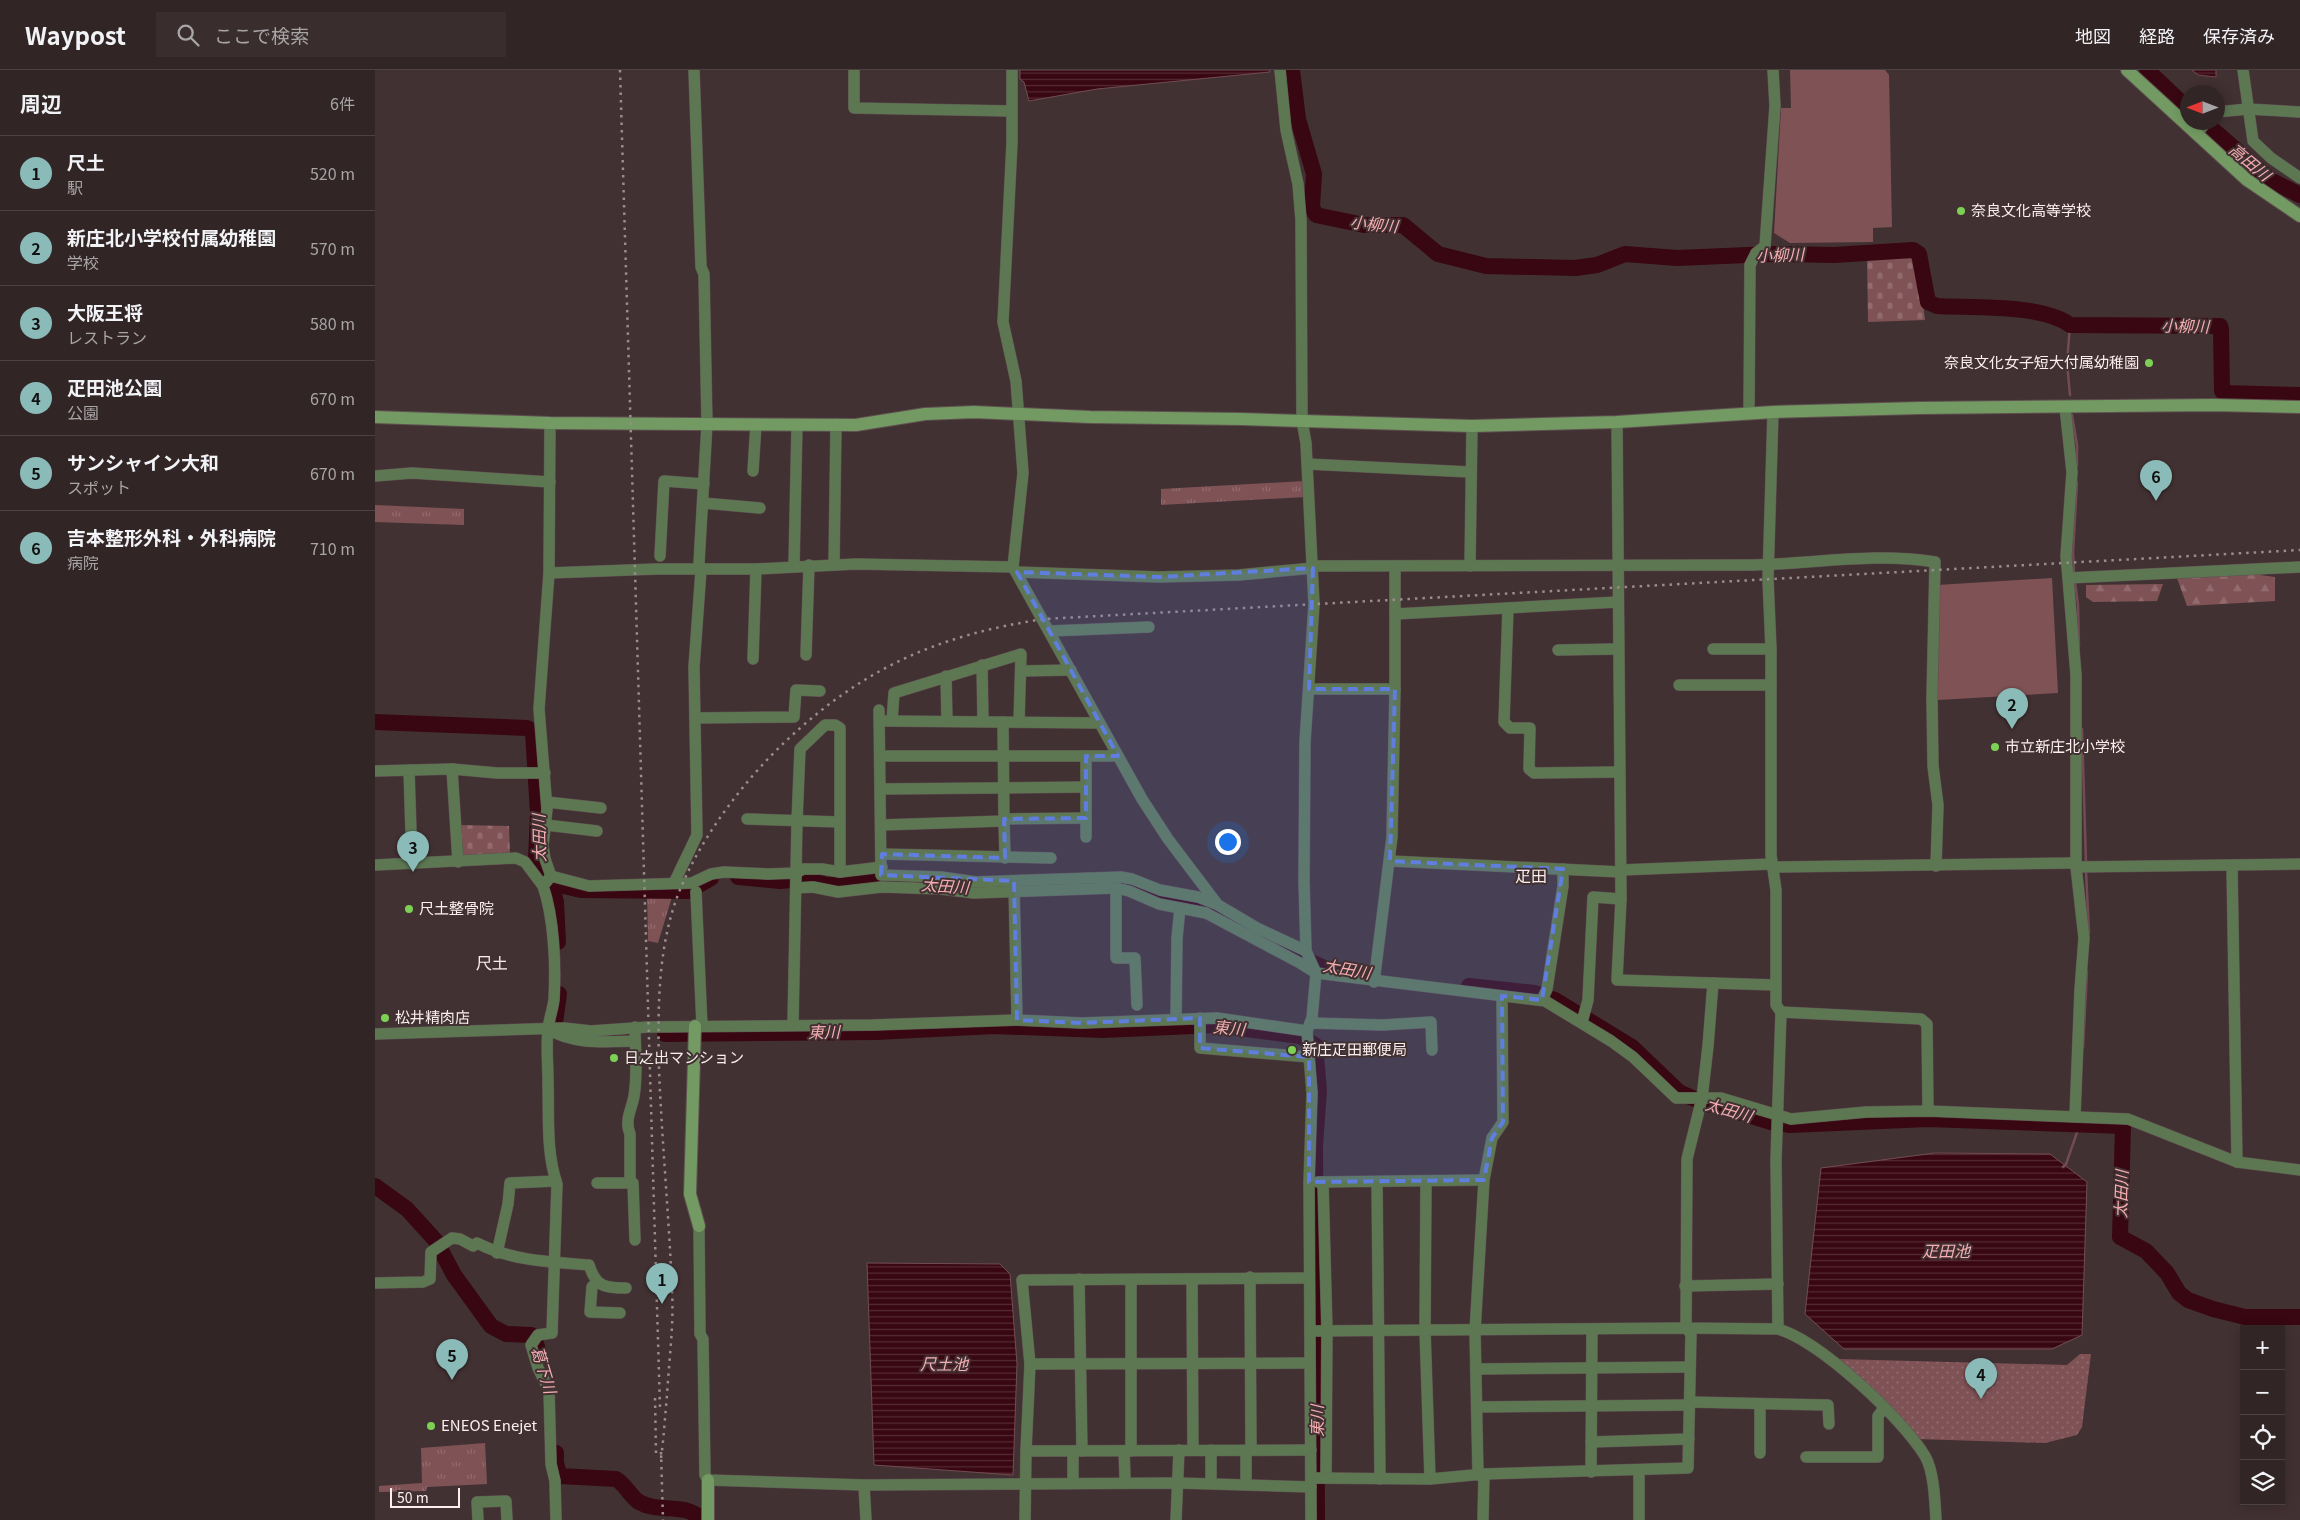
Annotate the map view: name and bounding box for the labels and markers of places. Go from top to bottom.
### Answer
place label: 奈良文化高等学校 [1971,199,2091,220]
marker: 奈良文化高等学校 [1955,205,1967,217]
place label: 奈良文化女子短大付属幼稚園 [1944,351,2139,372]
marker: 奈良文化女子短大付属幼稚園 [2143,357,2155,369]
pin: 6 [2140,460,2172,501]
pin: 2 [1996,688,2028,729]
place label: 市立新庄北小学校 [2005,735,2125,756]
marker: 市立新庄北小学校 [1989,741,2001,753]
pin: 3 [397,831,429,872]
place label: 尺土整骨院 [419,897,494,918]
marker: 尺土整骨院 [403,903,415,915]
place label: 松井精肉店 [395,1006,470,1027]
marker: 松井精肉店 [379,1012,391,1024]
place label: 新庄疋田郵便局 [1302,1038,1407,1059]
marker: 新庄疋田郵便局 [1286,1044,1298,1056]
place label: 日之出マンション [624,1046,744,1067]
marker: 日之出マンション [608,1052,620,1064]
pin: 1 [646,1263,678,1304]
pin: 5 [436,1339,468,1380]
pin: 4 [1965,1358,1997,1399]
place label: ENEOS Enejet [441,1414,537,1435]
marker: ENEOS Enejet [425,1420,437,1432]

